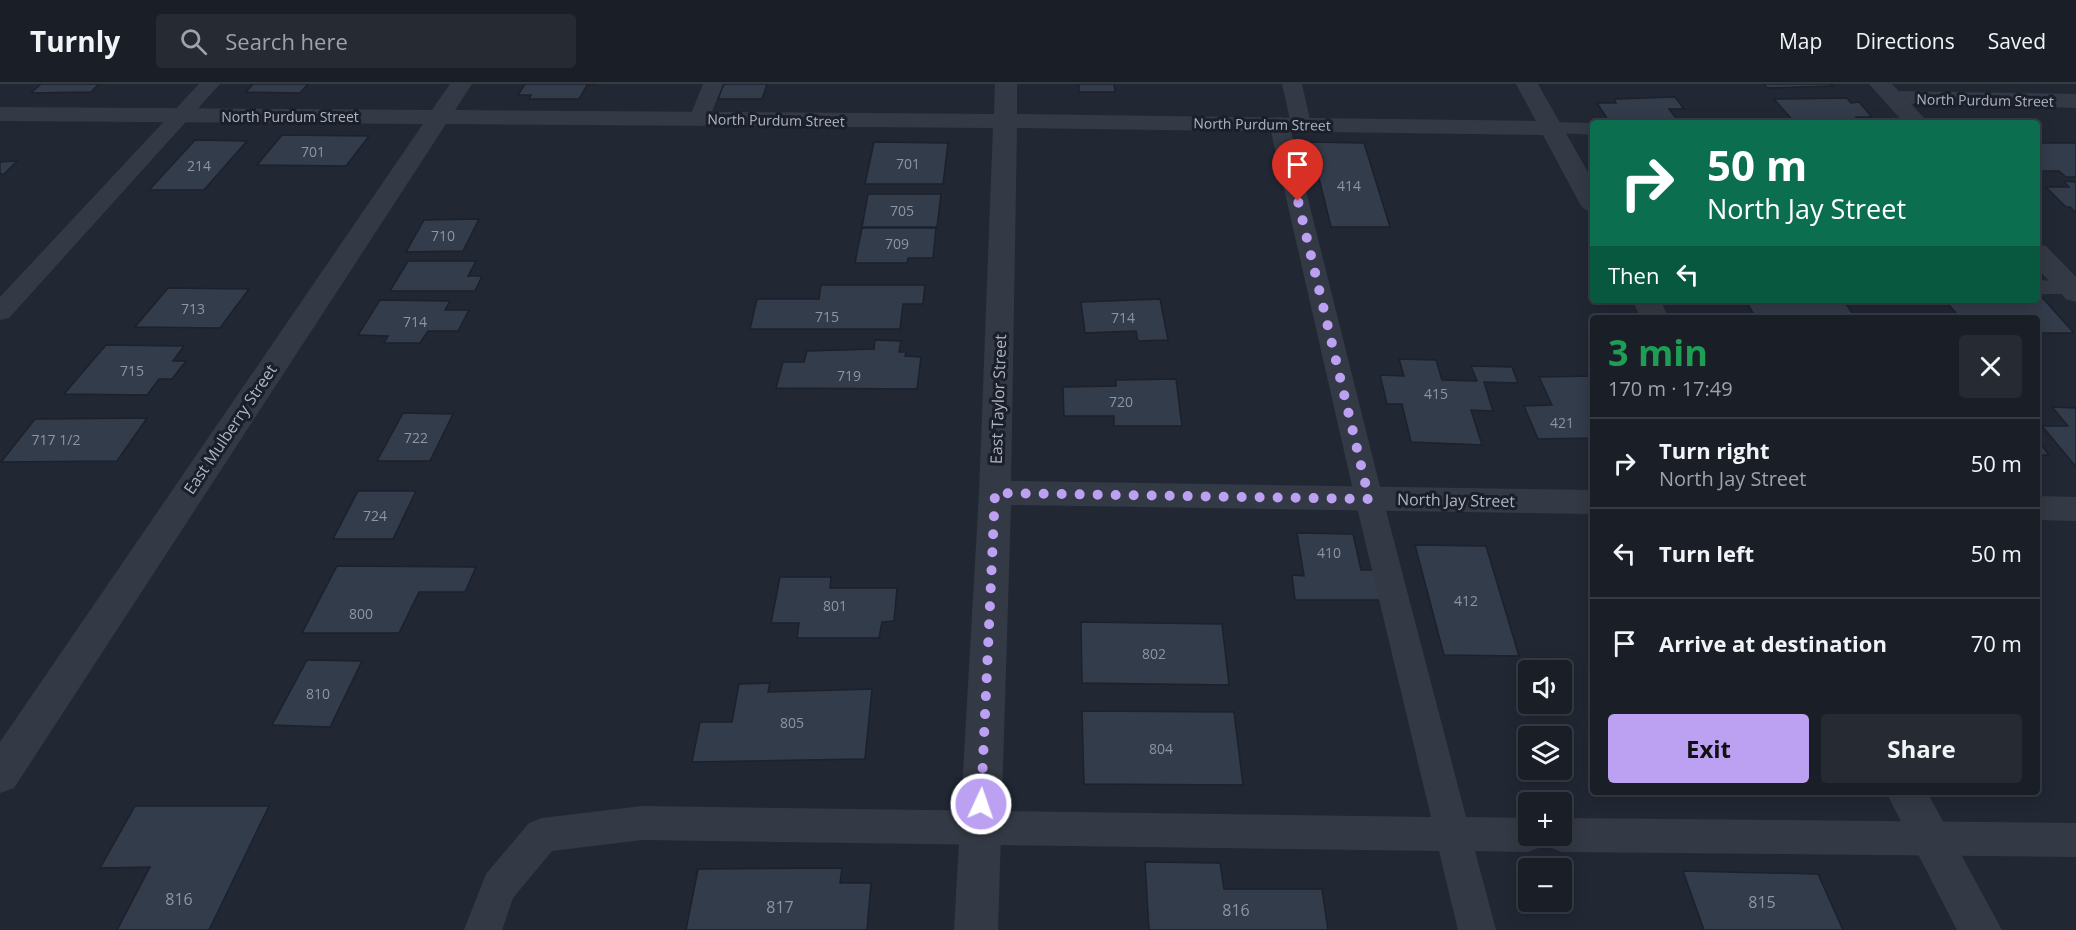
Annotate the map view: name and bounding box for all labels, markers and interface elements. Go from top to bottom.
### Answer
search box [156,14,576,68]
text: Turnly [30,22,120,60]
icon: search [177,25,210,58]
text: Search here [225,26,348,56]
text: Map [1779,27,1822,55]
text: Directions [1855,27,1955,55]
text: Saved [1988,27,2046,55]
street label: North Purdum Street [1916,89,2054,111]
street label: North Purdum Street [221,107,359,126]
street label: North Purdum Street [707,109,845,131]
street label: North Purdum Street [1193,113,1331,135]
text: 50 m [1707,136,1807,193]
pin [1272,139,1323,201]
house number: 701 [301,142,325,161]
icon: right [1608,144,1686,222]
icon: arrive [1281,148,1314,181]
house number: 701 [896,154,920,173]
house number: 214 [187,156,211,175]
house number: 414 [1337,176,1361,195]
text: North Jay Street [1707,190,1906,227]
house number: 705 [890,201,914,220]
house number: 710 [431,226,455,245]
house number: 709 [885,234,909,253]
icon: left [1671,258,1704,291]
text: Then [1608,260,1659,290]
house number: 713 [181,299,205,318]
house number: 715 [815,307,839,326]
house number: 714 [1111,308,1135,327]
house number: 714 [403,312,427,331]
text: 3 min [1608,328,1708,377]
street label: East Taylor Street [985,333,1011,464]
button: close [1959,335,2022,398]
street label: East Mulberry Street [178,360,282,498]
house number: 715 [120,361,144,380]
house number: 719 [837,366,861,385]
text: 170 m · 17:49 [1608,375,1733,402]
house number: 415 [1424,384,1448,403]
house number: 720 [1109,392,1133,411]
house number: 421 [1550,413,1574,432]
house number: 722 [404,428,428,447]
house number: 717 1/2 [32,430,80,449]
text: Turn right [1659,435,1770,465]
icon: right [1608,447,1641,480]
text: 50 m [1971,448,2022,478]
text: North Jay Street [1659,465,1806,492]
street label: North Jay Street [1397,488,1515,512]
house number: 724 [363,506,387,525]
icon: left [1608,537,1641,570]
text: Turn left [1659,538,1754,568]
text: 50 m [1971,538,2022,568]
house number: 410 [1317,543,1341,562]
house number: 412 [1454,591,1478,610]
house number: 801 [823,596,847,615]
house number: 800 [349,604,373,623]
icon: arrive [1608,627,1641,660]
text: Arrive at destination [1659,628,1887,658]
text: 70 m [1971,628,2022,658]
house number: 802 [1142,644,1166,663]
map controls [1518,660,1572,912]
button: sound [1518,660,1572,714]
house number: 810 [306,684,330,703]
house number: 805 [780,713,804,732]
button: Exit [1608,714,1809,783]
button: Share [1821,714,2022,783]
button: layers [1518,726,1572,780]
house number: 804 [1149,739,1173,758]
position arrow [949,772,1013,836]
button: + [1518,792,1572,846]
button: − [1518,858,1572,912]
house number: 816 [165,888,193,910]
house number: 815 [1748,891,1776,913]
house number: 817 [766,896,794,918]
house number: 816 [1222,899,1250,921]

